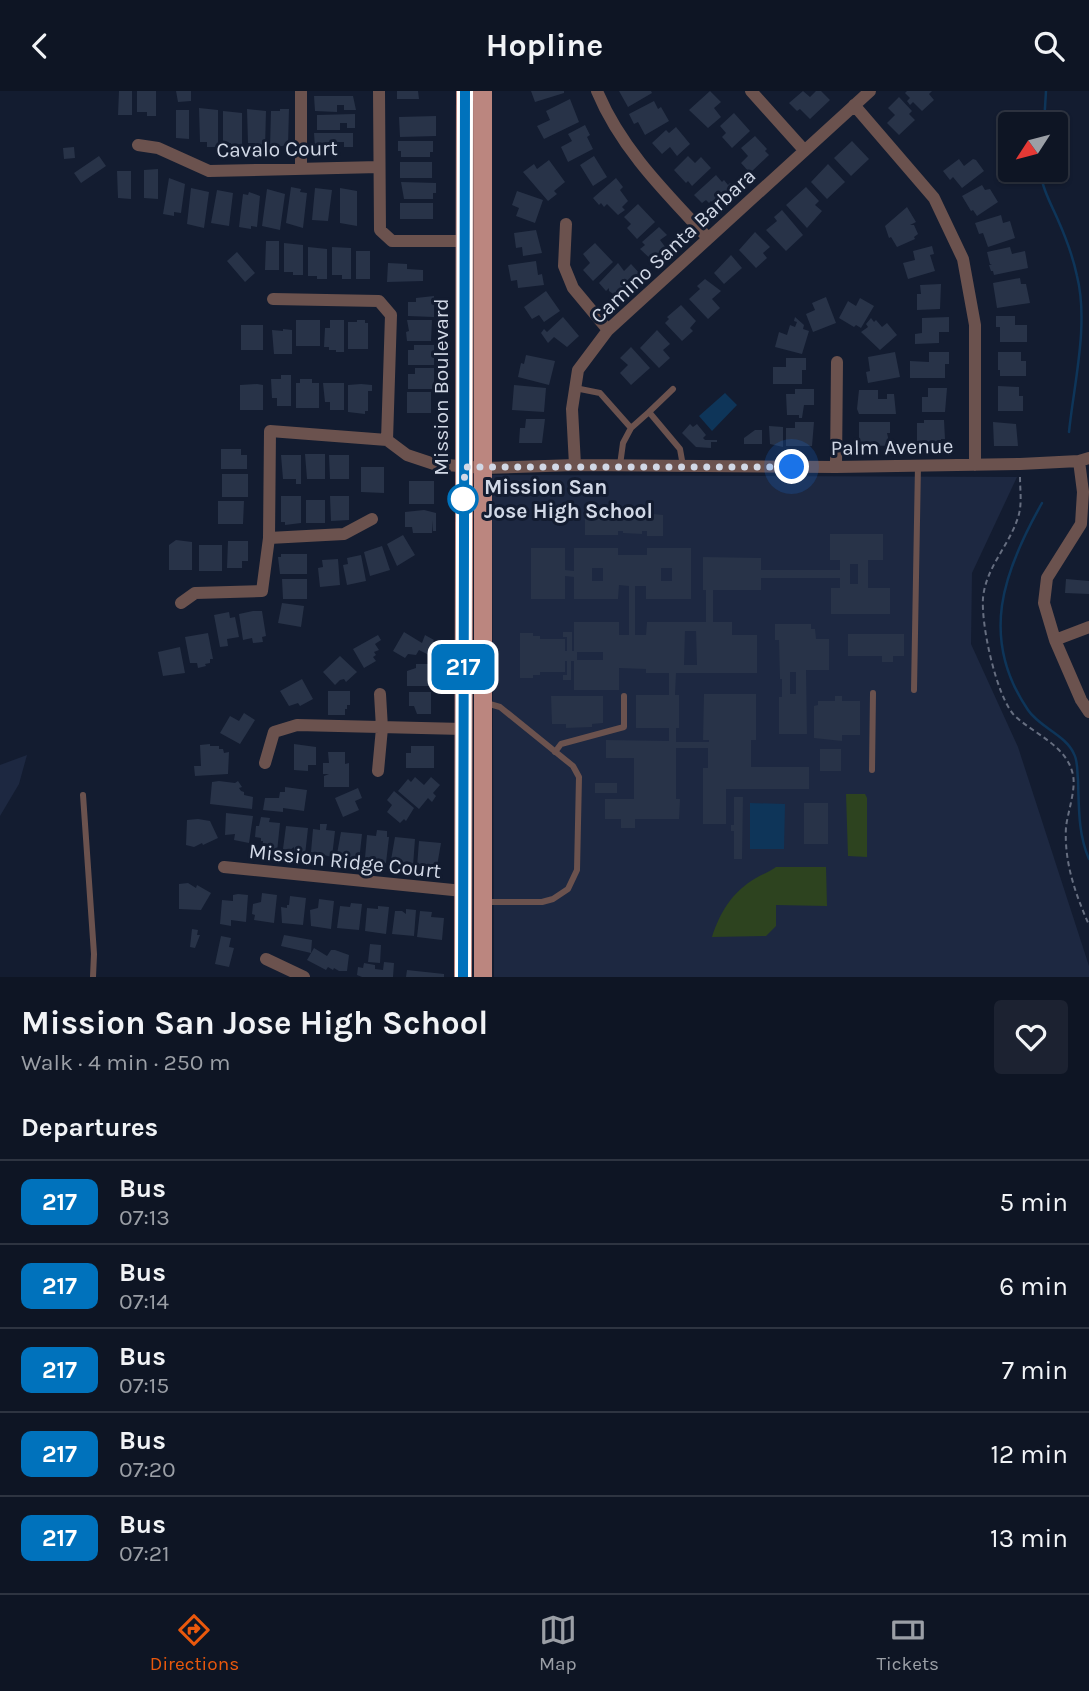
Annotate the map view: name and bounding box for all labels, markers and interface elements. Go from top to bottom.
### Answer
icon: back [21,27,59,65]
text: Hopline [486,27,603,64]
icon: search [1030,27,1068,65]
north arrow [998,112,1068,182]
map controls [998,112,1068,182]
street label: Cavalo Court [216,136,338,162]
street label: Camino Santa Barbara [586,163,760,329]
street label: Mission Boulevard [429,298,453,476]
street label: Palm Avenue [830,434,954,460]
your location [774,449,809,484]
place label: Mission San Jose High School [484,475,653,523]
marker: Mission San Jose High School [448,484,478,514]
line badge: 217 [423,644,503,690]
text: 217 [445,653,481,681]
street label: Mission Ridge Court [248,839,442,883]
button: heart [994,1000,1068,1074]
text: Mission San Jose High School [21,1004,488,1042]
text: Walk · 4 min · 250 m [21,1049,230,1076]
text: Departures [21,1112,158,1143]
text: Bus [119,1173,166,1204]
text: 5 min [999,1187,1068,1218]
text: 217 [42,1188,77,1216]
text: 07:13 [119,1204,170,1231]
text: Bus [119,1257,166,1288]
text: 6 min [999,1271,1068,1302]
text: 217 [42,1272,77,1300]
text: 07:14 [119,1288,169,1315]
text: Bus [119,1341,166,1372]
text: 7 min [1002,1355,1068,1386]
text: 217 [42,1356,77,1384]
text: 07:15 [119,1372,169,1399]
text: Bus [119,1425,166,1456]
text: 12 min [990,1439,1068,1470]
text: 217 [42,1440,77,1468]
text: 07:20 [119,1456,176,1483]
text: Bus [119,1509,166,1540]
text: 13 min [990,1523,1068,1554]
text: 217 [42,1524,77,1552]
text: 07:21 [119,1540,170,1567]
tab: Directions [150,1611,239,1675]
tab: Map [539,1611,577,1675]
tab: Tickets [877,1611,939,1675]

